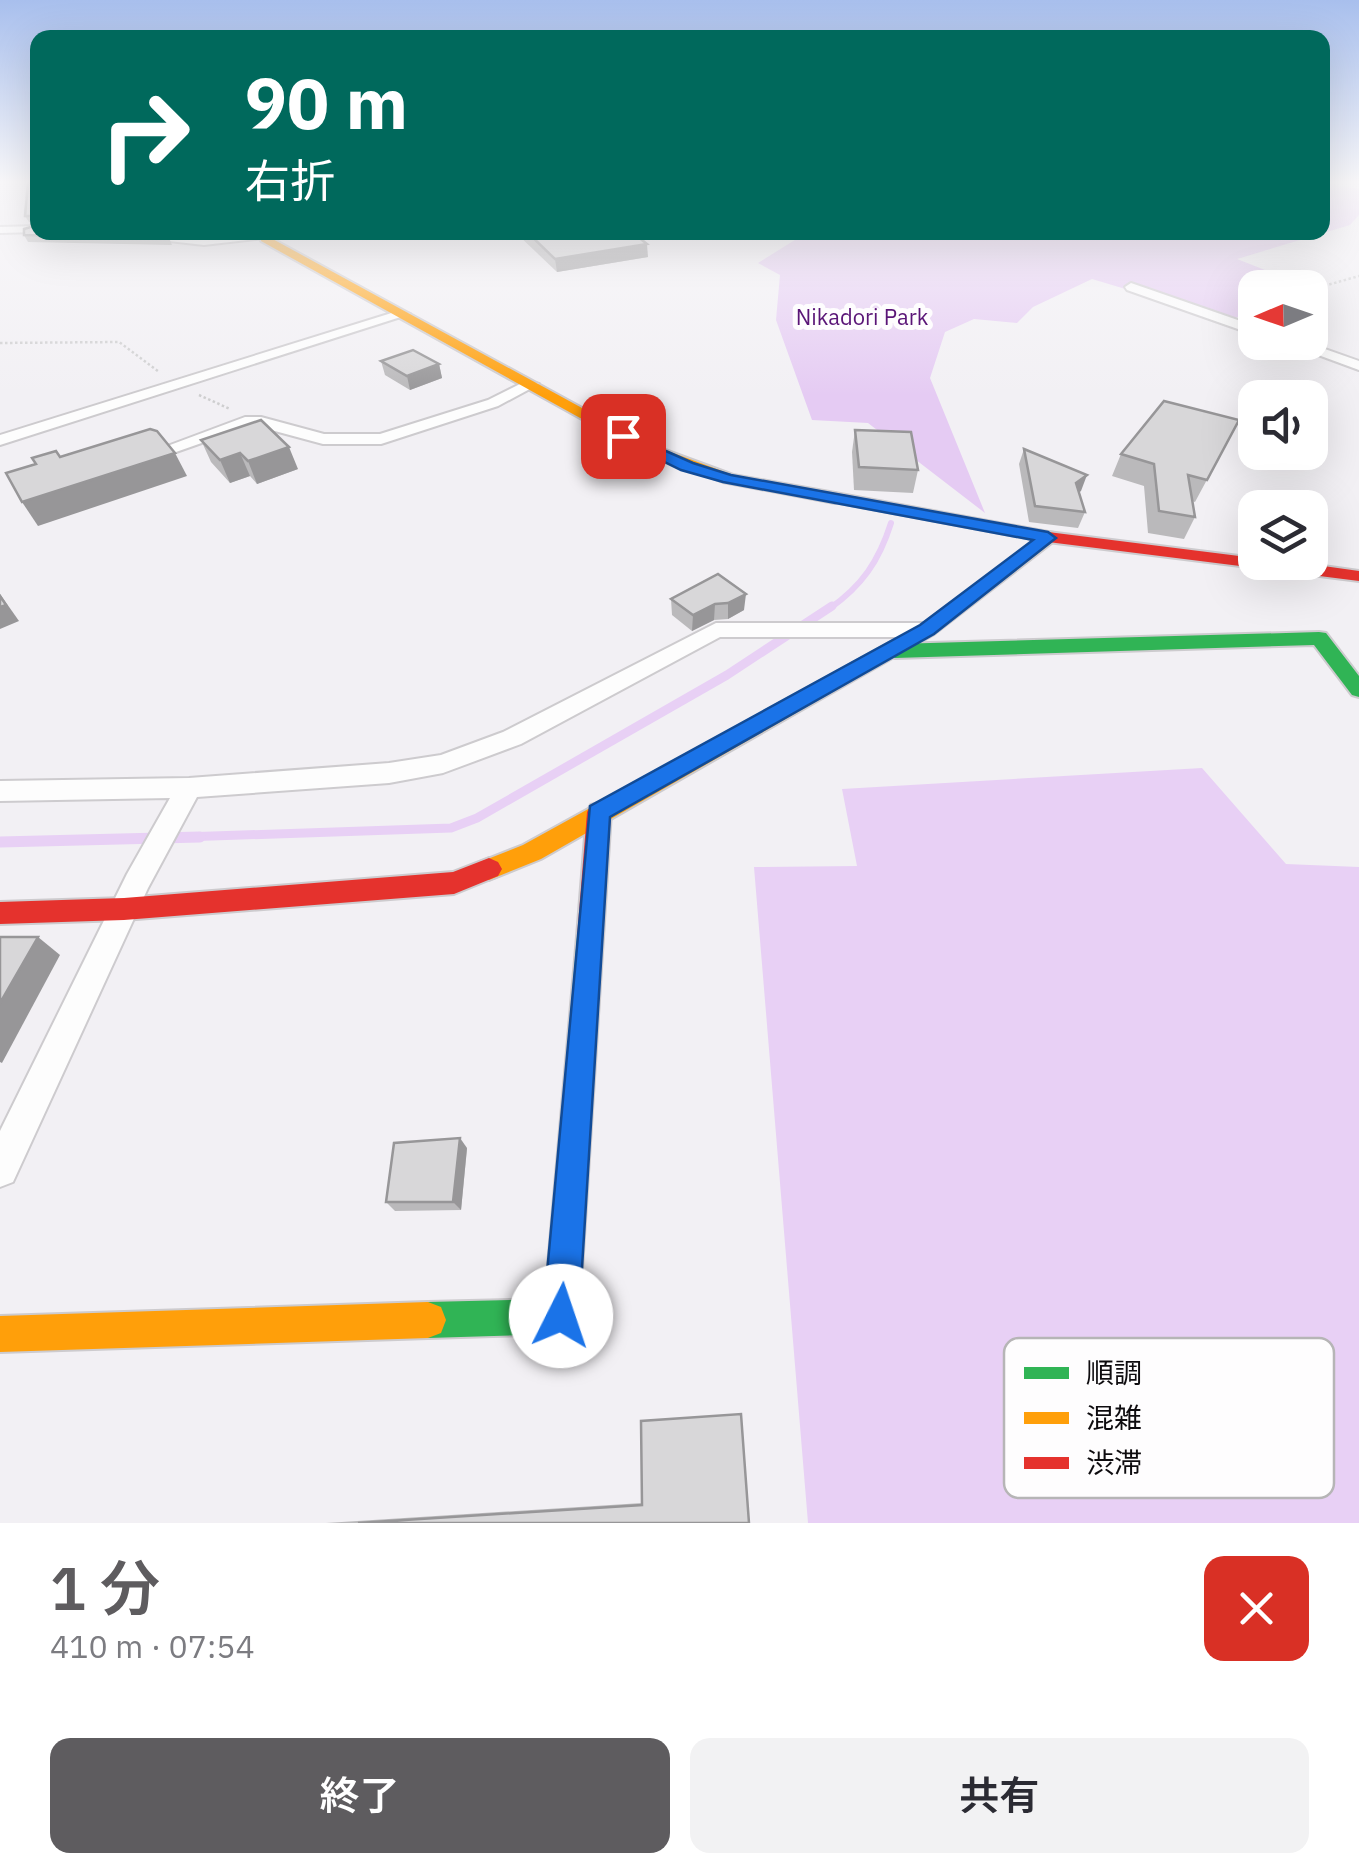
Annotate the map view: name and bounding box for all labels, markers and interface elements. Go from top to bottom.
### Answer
text: 90 m [245,57,408,148]
icon: right [80,70,210,200]
text: 右折 [245,151,335,209]
north arrow [1238,270,1328,360]
map controls [1238,270,1328,580]
park label: Nikadori Park [796,302,929,331]
button: sound [1238,380,1328,470]
pin [581,394,666,479]
icon: arrive [596,409,651,464]
button: layers [1238,490,1328,580]
position arrow [509,1264,613,1368]
legend [1004,1338,1334,1498]
text: 順調 [1086,1354,1142,1391]
text: 混雑 [1086,1399,1142,1436]
text: 渋滞 [1086,1444,1142,1481]
text: 1 分 [50,1548,160,1627]
button: close [1204,1556,1309,1661]
text: 410 m · 07:54 [50,1625,255,1667]
button: 終了 [50,1738,670,1853]
button: 共有 [690,1738,1309,1853]

